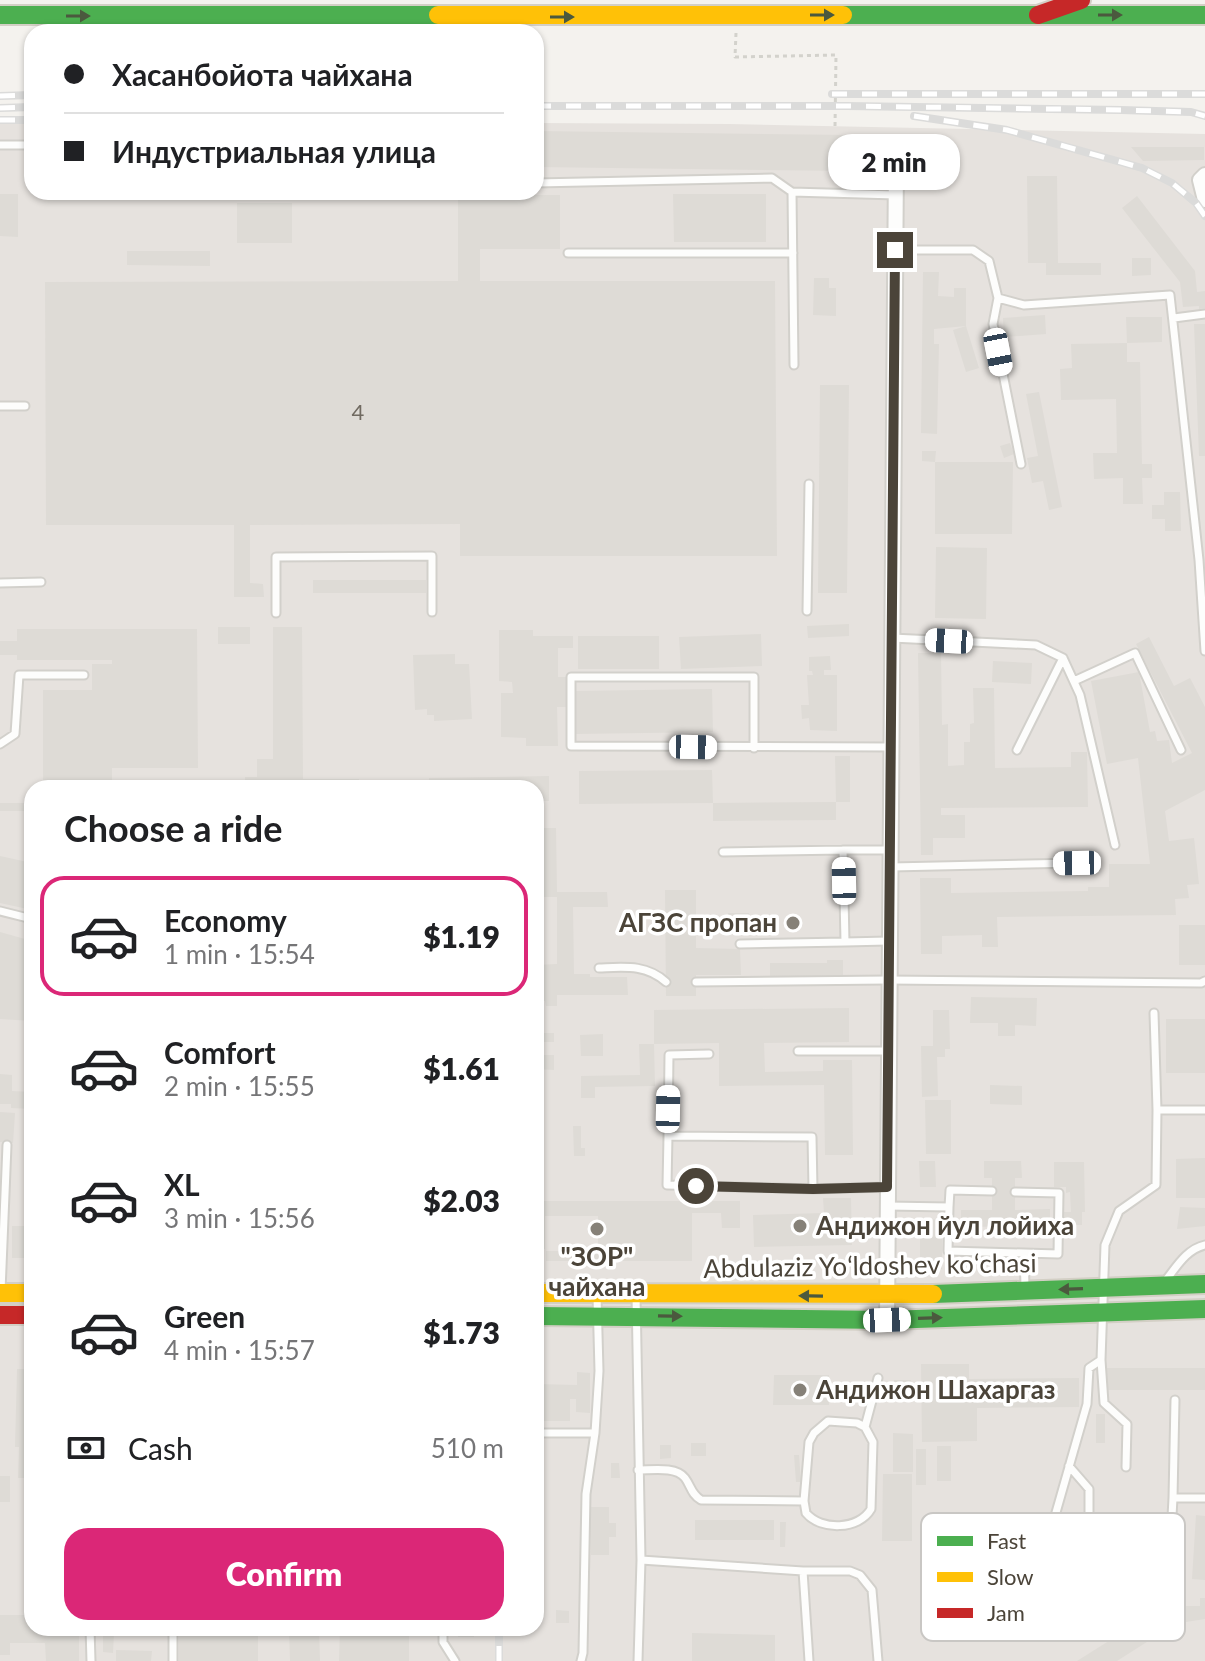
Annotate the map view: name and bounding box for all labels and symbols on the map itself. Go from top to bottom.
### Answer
one-way arrow [66,9,91,22]
one-way arrow [810,9,835,21]
one-way arrow [1098,9,1123,21]
one-way arrow [550,10,575,23]
callout: 2 min [829,134,961,190]
route end [877,232,913,268]
car [982,326,1014,378]
house number: 4 [352,398,365,425]
car [924,628,974,654]
car [669,735,717,759]
car [1053,851,1101,875]
car [832,857,856,905]
place label: АГЗС пропан [618,906,777,938]
marker: АГЗС пропан [784,914,802,932]
car [656,1085,680,1133]
route start [678,1168,714,1204]
place label: Андижон йул лойиха [815,1209,1074,1241]
marker: Андижон йул лойиха [791,1217,809,1235]
marker: "ЗОР" чайхана [588,1220,606,1238]
place label: "ЗОР" чайхана [549,1240,645,1302]
street label: Abdulaziz Yoʻldoshev koʻchasi [703,1246,1037,1284]
one-way arrow [1058,1283,1083,1296]
one-way arrow [798,1289,823,1302]
car [863,1307,911,1333]
one-way arrow [658,1310,683,1322]
one-way arrow [918,1312,943,1325]
place label: Андижон Шахаргаз [815,1373,1056,1405]
marker: Андижон Шахаргаз [791,1381,809,1399]
legend [921,1513,1185,1641]
text: Fast [987,1527,1026,1554]
text: Slow [987,1563,1034,1590]
text: Jam [987,1599,1025,1626]

